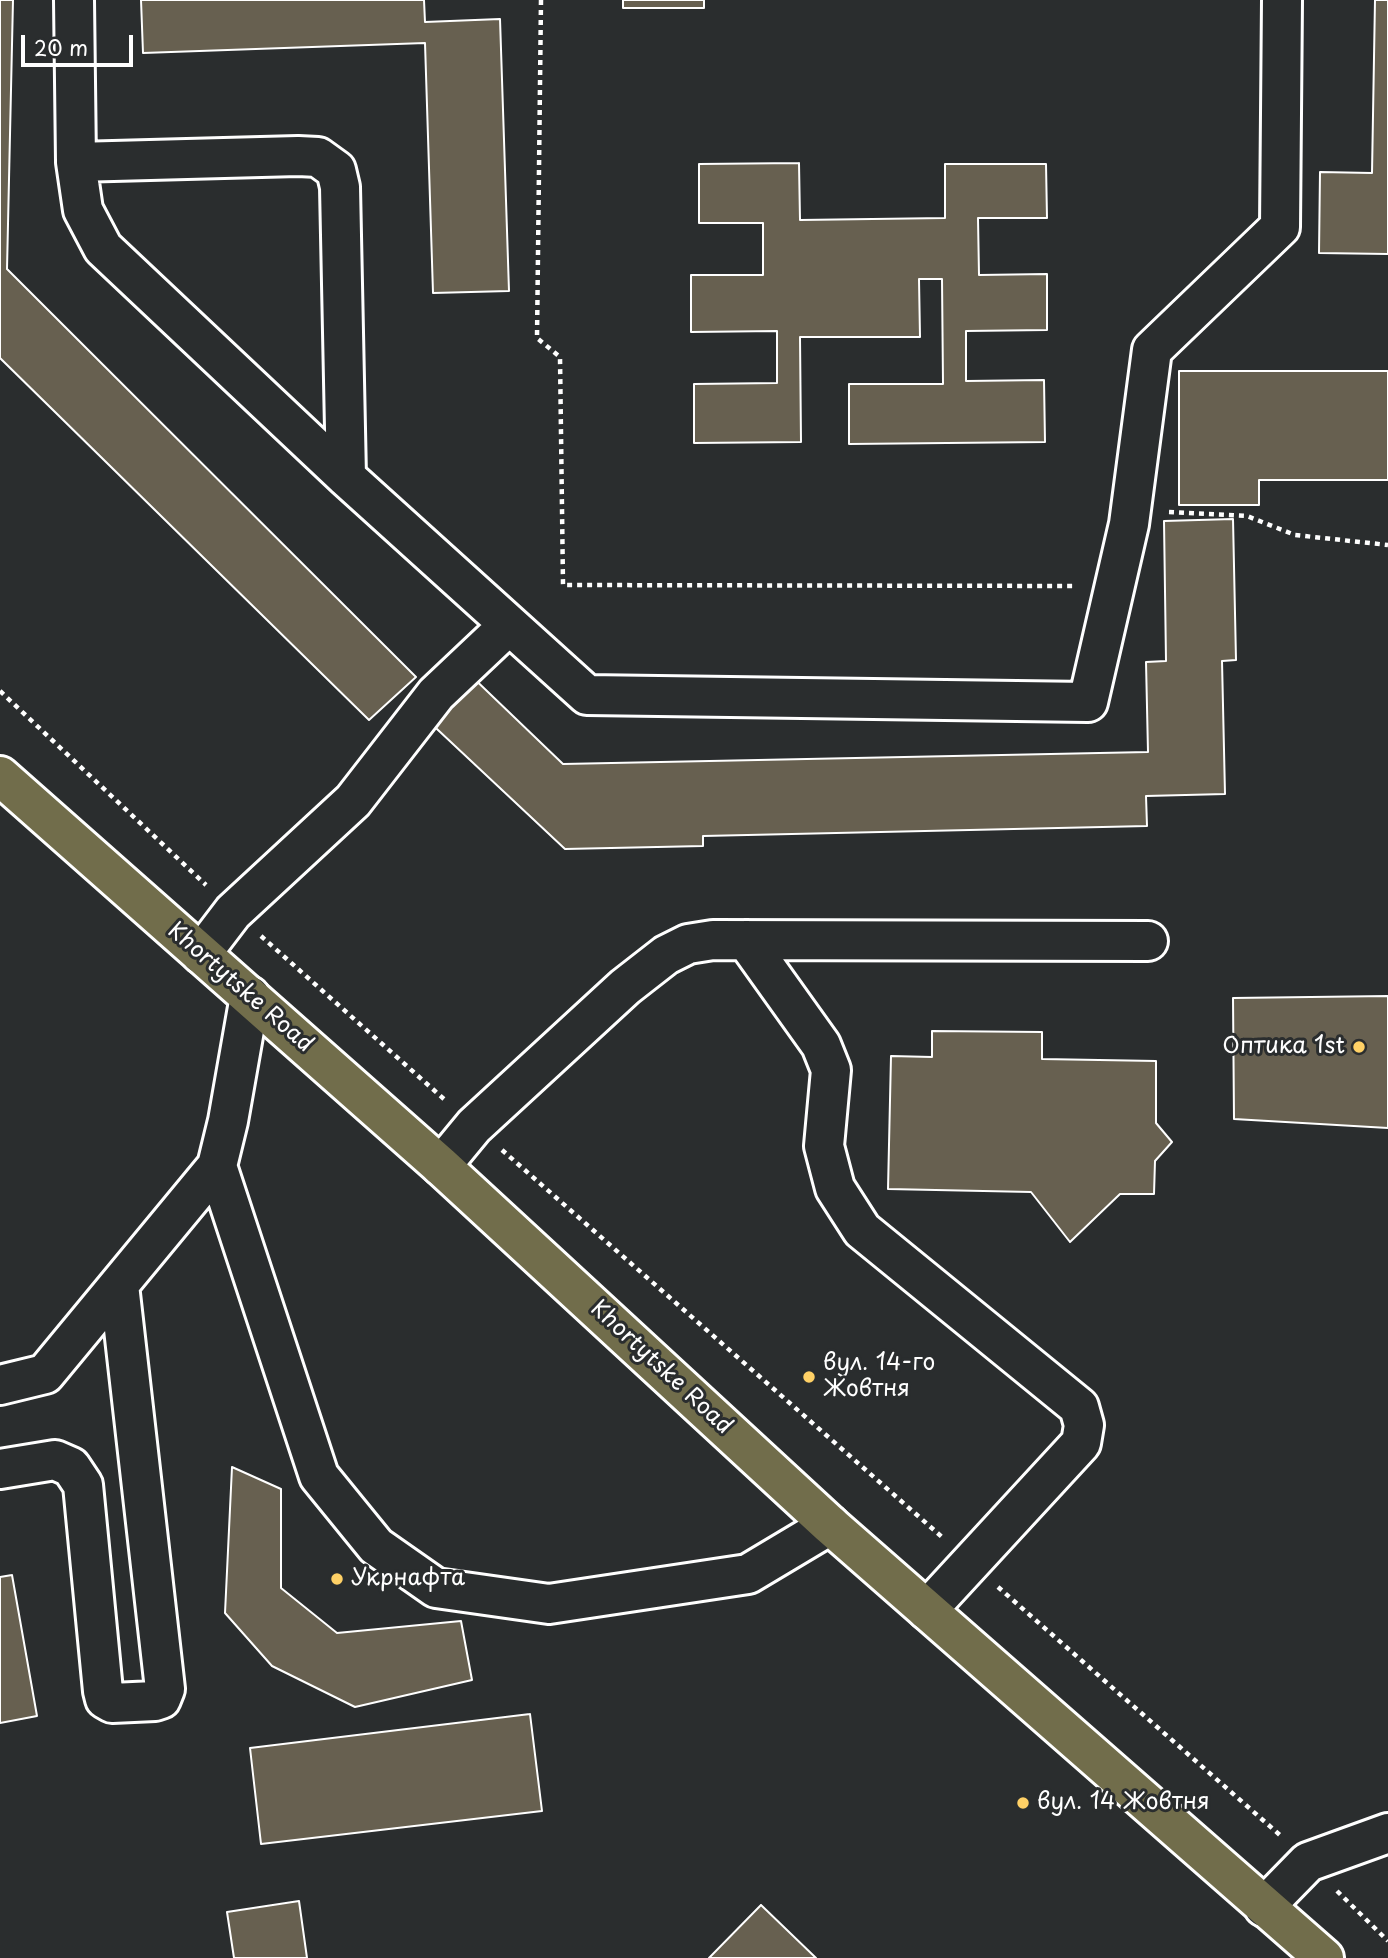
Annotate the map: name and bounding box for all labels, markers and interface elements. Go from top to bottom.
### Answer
scale bar [24,21,136,65]
text: 20 m [34,31,88,63]
street label: Khortytske Road [162,917,318,1059]
place label: Оптика 1st [1222,1033,1345,1061]
marker: Оптика 1st [1351,1039,1367,1055]
street label: Khortytske Road [584,1295,738,1441]
place label: вул. 14-го Жовтня [823,1350,935,1404]
marker: вул. 14-го Жовтня [801,1369,817,1385]
place label: Укрнафта [351,1565,465,1593]
marker: Укрнафта [329,1571,345,1587]
place label: вул. 14 Жовтня [1037,1789,1210,1817]
marker: вул. 14 Жовтня [1015,1795,1031,1811]

